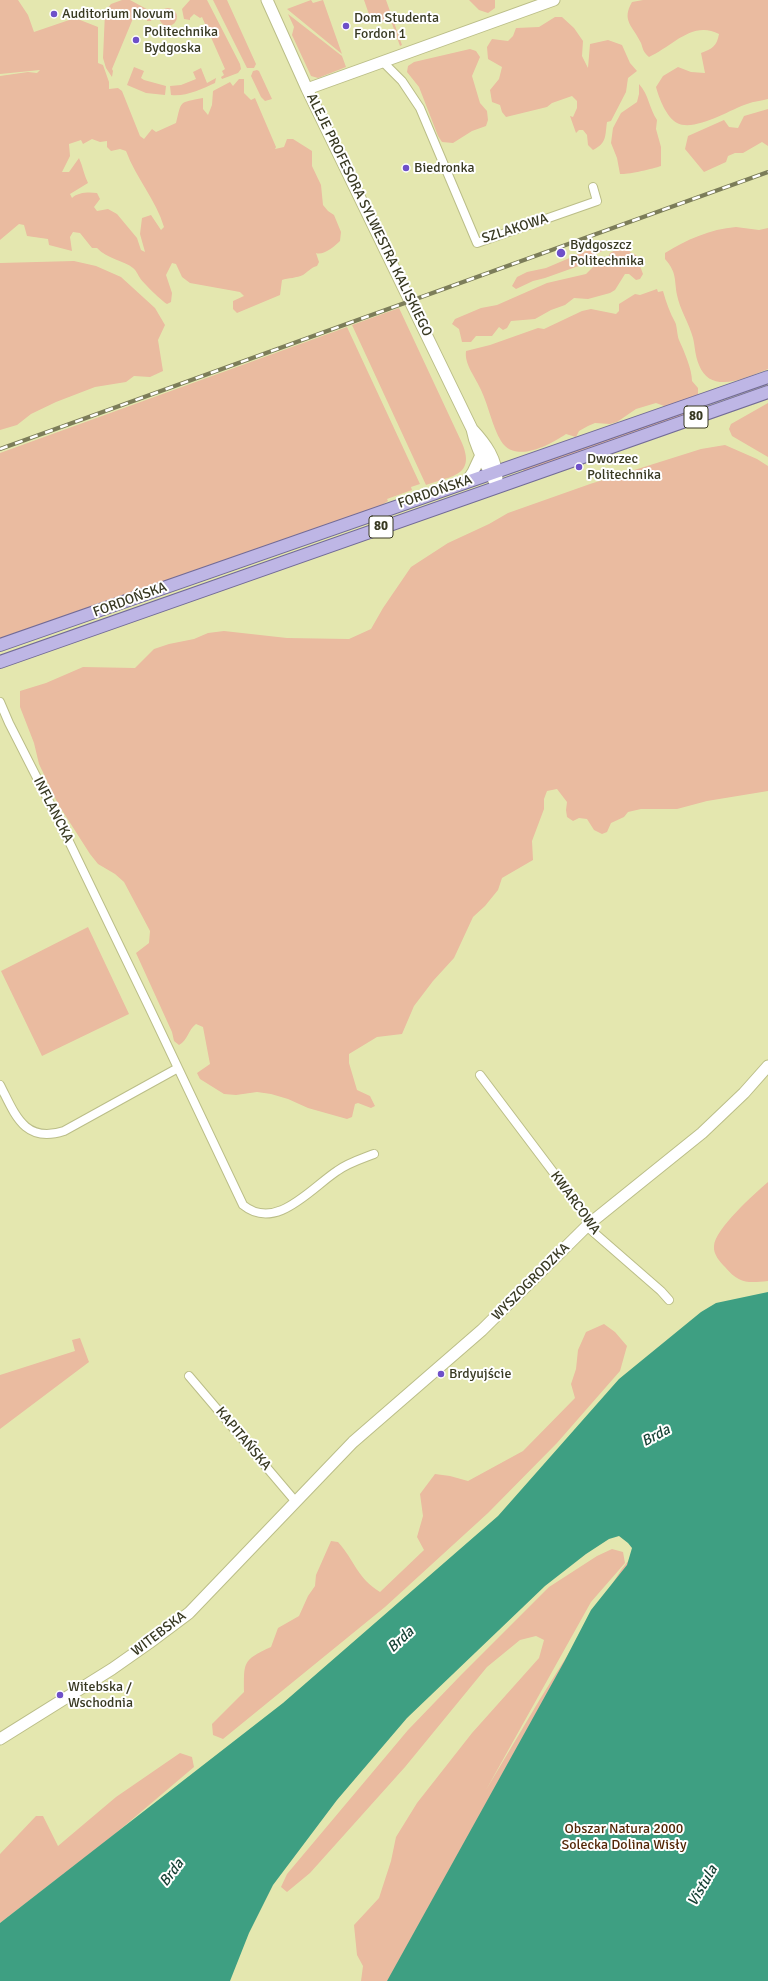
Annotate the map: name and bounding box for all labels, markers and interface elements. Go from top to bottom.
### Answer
place label: Auditorium Novum [62,6,174,22]
marker: Auditorium Novum [49,9,59,19]
place label: Dom Studenta Fordon 1 [354,10,439,42]
marker: Dom Studenta Fordon 1 [341,21,351,31]
place label: Politechnika Bydgoska [144,24,218,56]
marker: Politechnika Bydgoska [131,35,141,45]
street label: ALEJE PROFESORA SYLWESTRA KALISKIEGO [303,91,435,339]
place label: Biedronka [414,160,475,176]
marker: Biedronka [401,163,411,173]
street label: SZLAKOWA [480,210,550,248]
place label: Bydgoszcz Politechnika [570,237,644,270]
marker: Bydgoszcz Politechnika [555,247,567,259]
road number: 80 [684,406,708,428]
place label: Dworzec Politechnika [587,451,661,484]
marker: Dworzec Politechnika [574,462,584,472]
street label: FORDOŃSKA [396,471,474,513]
road number: 80 [369,516,393,538]
street label: FORDOŃSKA [91,579,169,621]
street label: INFLANCKA [29,774,77,846]
street label: KWARCOWA [546,1168,604,1238]
street label: WYSZOGRODZKA [489,1240,573,1324]
place label: Brdyujście [449,1366,511,1382]
marker: Brdyujście [436,1369,446,1379]
street label: KAPITAŃSKA [212,1404,274,1474]
water label: Brda [639,1421,673,1451]
street label: WITEBSKA [128,1608,190,1660]
water label: Brda [384,1623,418,1657]
place label: Witebska / Wschodnia [68,1679,133,1712]
marker: Witebska / Wschodnia [55,1690,65,1700]
park label: Obszar Natura 2000 Solecka Dolina Wisły [561,1821,687,1854]
water label: Brda [156,1856,188,1890]
water label: Vistula [684,1862,722,1910]

